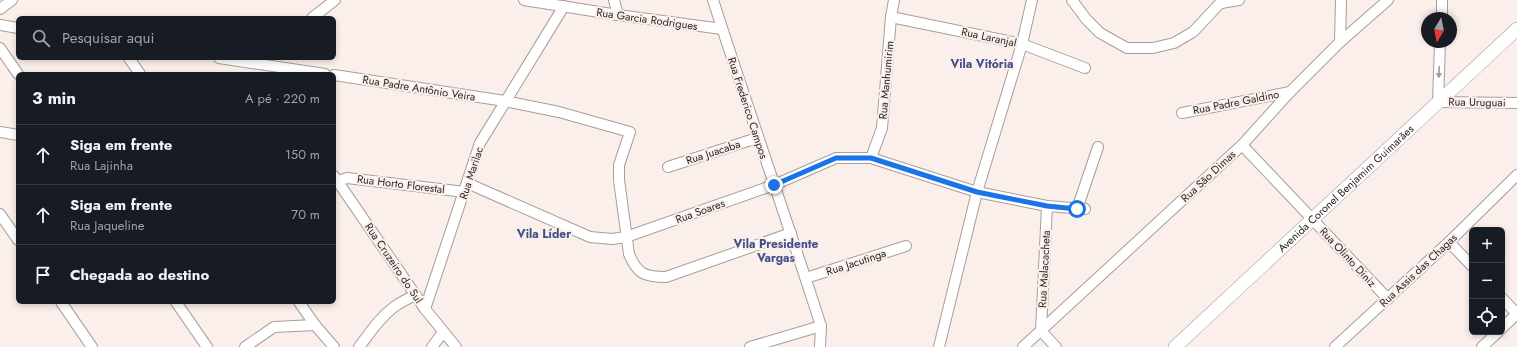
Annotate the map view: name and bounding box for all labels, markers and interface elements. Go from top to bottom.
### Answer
street label: Rua Garcia Rodrigues [595,4,699,34]
north arrow [1421,12,1457,48]
search box [16,16,336,60]
street label: Rua Laranjal [960,23,1018,51]
icon: search [30,27,52,49]
text: Pesquisar aqui [62,27,154,49]
street label: Rua Manhumirim [875,40,897,120]
street label: Rua Frederico Campos [724,55,772,162]
district label: Vila Vitória [949,55,1014,73]
one-way arrow [1436,66,1442,79]
street label: Rua Padre Antônio Veira [361,71,477,105]
text: 3 min [32,86,76,110]
street label: Rua Padre Galdino [1191,86,1281,118]
text: A pé · 220 m [245,89,320,108]
street label: Rua Uruguai [1448,94,1506,110]
street label: Avenida Coronel Benjamim Guimarães [1274,121,1418,256]
text: Siga em frente [70,134,172,156]
street label: Rua Juacaba [684,136,742,168]
icon: ahead [32,144,54,166]
text: 150 m [285,145,320,164]
street label: Rua Marilac [455,145,487,201]
street label: Rua São Dimas [1177,146,1239,206]
text: Rua Lajinha [70,156,133,175]
street label: Rua Horto Florestal [356,171,446,197]
route end [765,176,783,194]
text: Siga em frente [70,194,172,216]
street label: Rua Soares [673,194,727,227]
route start [1068,200,1086,218]
icon: ahead [32,204,54,226]
text: 70 m [291,205,320,224]
text: Rua Jaqueline [70,216,144,235]
street label: Rua Cruzeiro do Sul [361,220,427,306]
street label: Rua Olinto Diniz [1316,224,1380,290]
district label: Vila Líder [516,225,571,243]
map controls [1469,227,1505,335]
button: + [1469,227,1505,263]
street label: Rua Assis das Chagas [1376,229,1461,310]
street label: Rua Malacacheta [1034,230,1054,308]
district label: Vila Presidente Vargas [733,235,819,267]
street label: Rua Jacutinga [824,245,888,279]
button: − [1469,263,1505,299]
icon: arrive [32,264,54,286]
text: Chegada ao destino [70,264,209,286]
button: locate [1469,299,1505,335]

